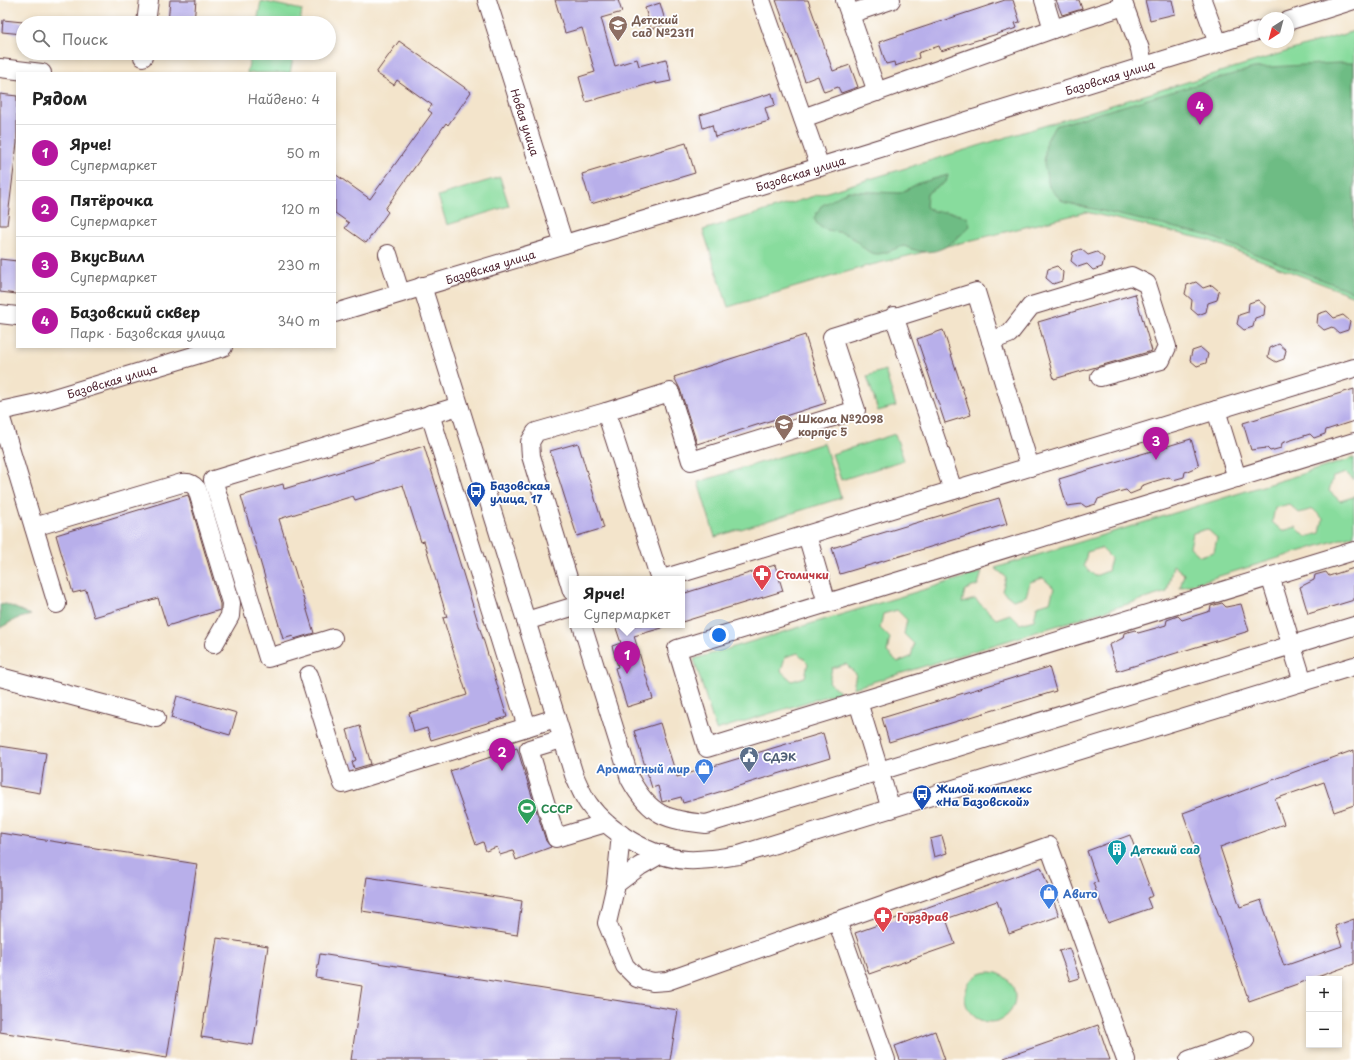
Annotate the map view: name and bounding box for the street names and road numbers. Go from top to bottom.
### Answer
street label: Базовская улица [1063,55,1157,99]
street label: Новая улица [507,86,544,158]
street label: Базовская улица [754,151,847,195]
street label: Базовская улица [443,245,537,288]
street label: Базовская улица [65,359,159,402]

